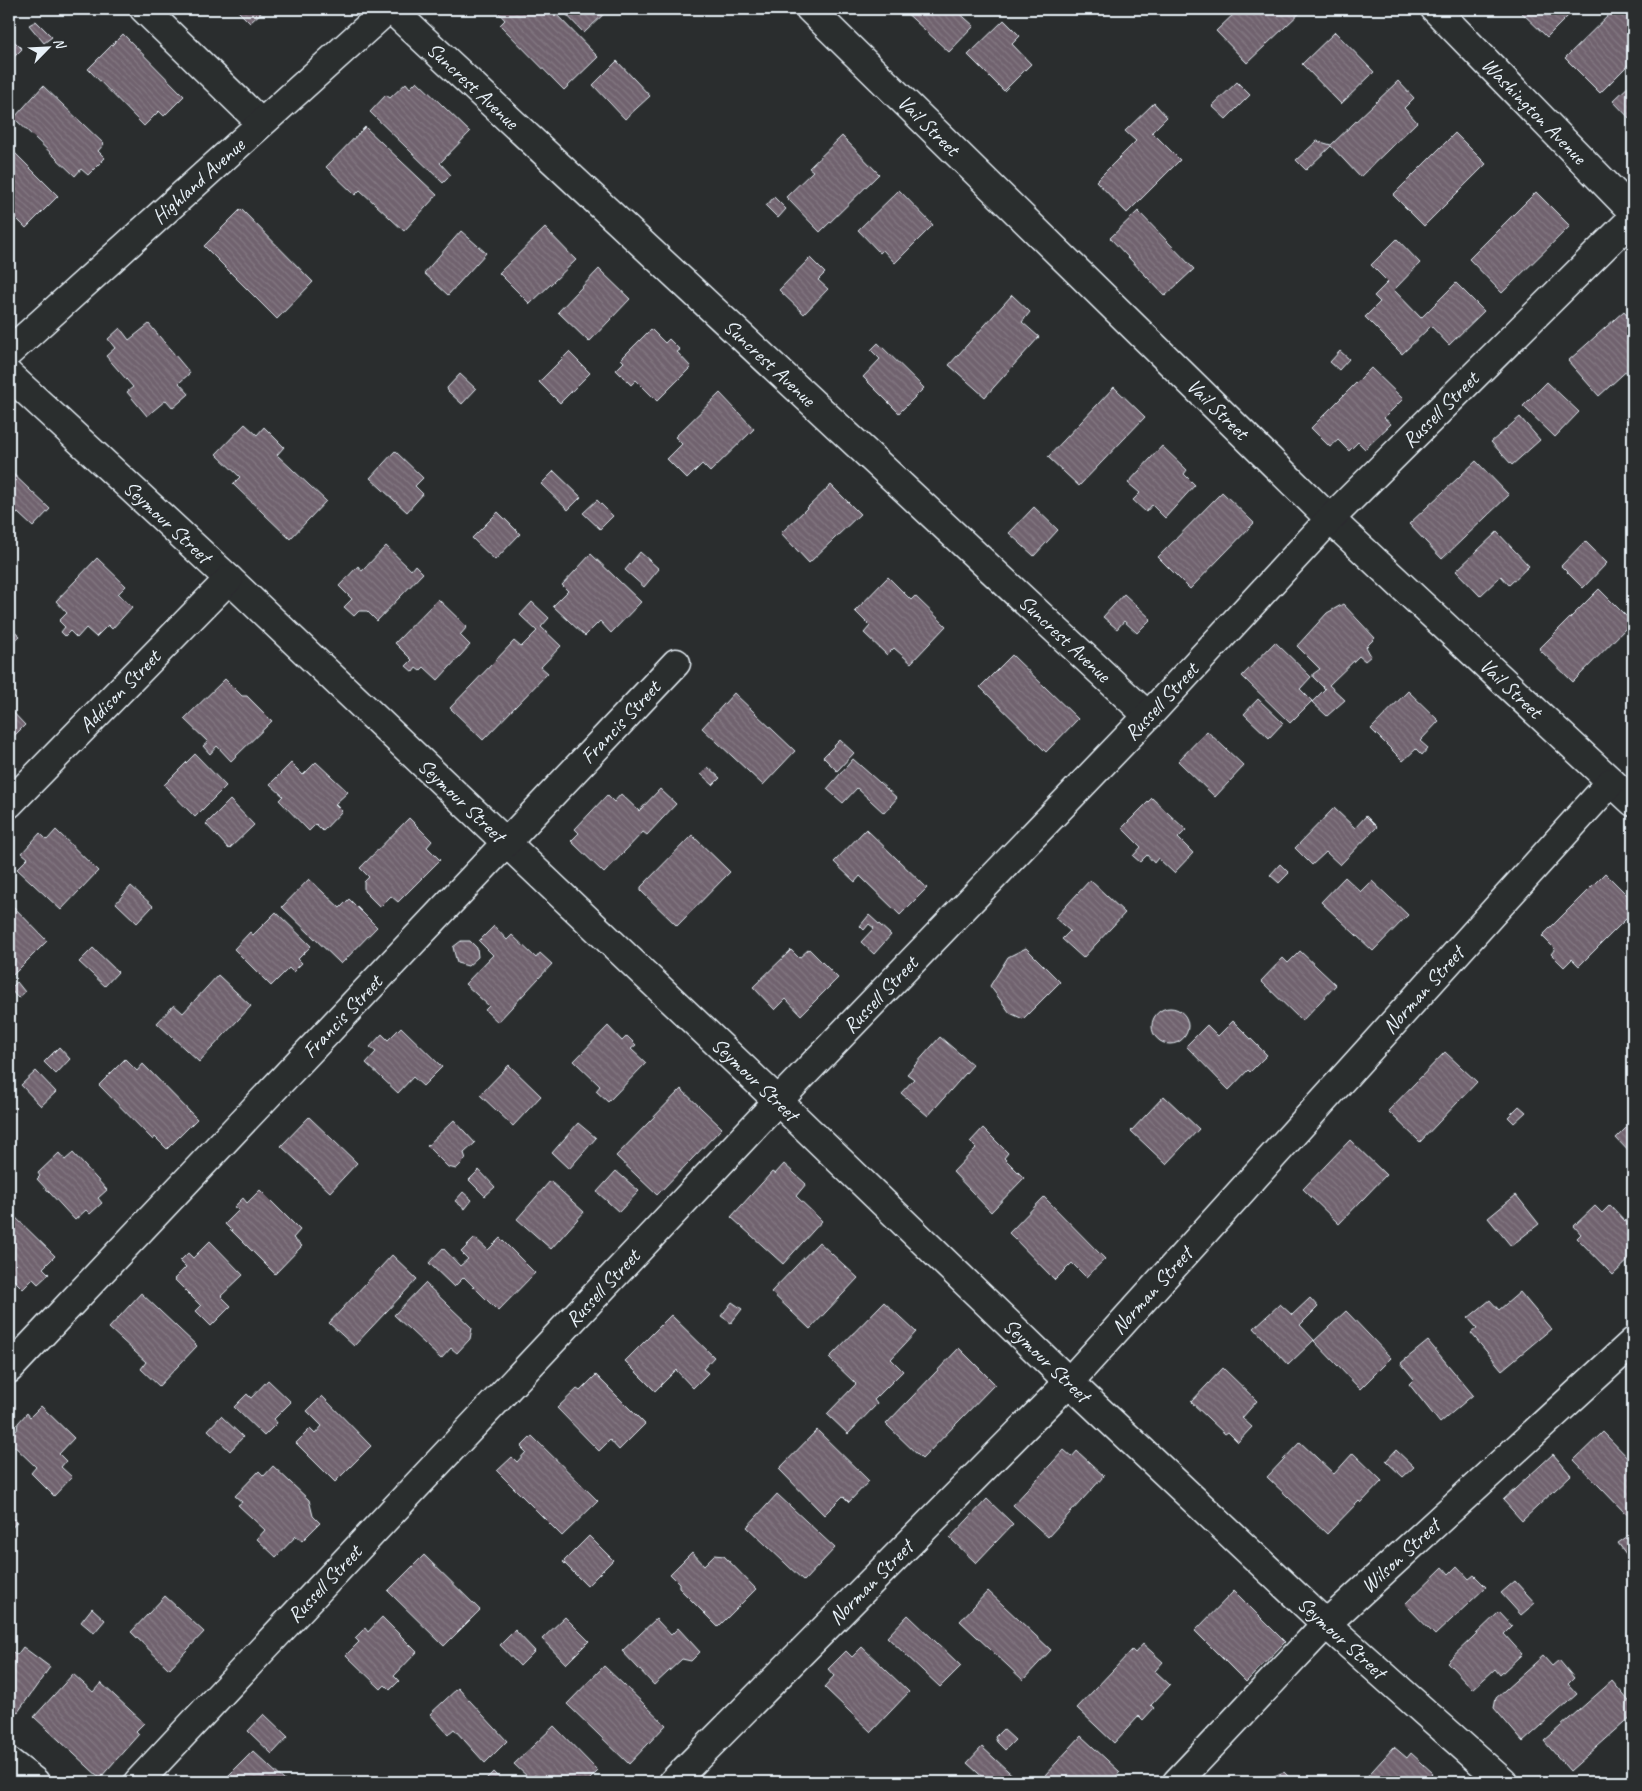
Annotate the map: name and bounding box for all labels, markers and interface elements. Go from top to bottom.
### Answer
north arrow [22,22,72,72]
text: N [50,35,70,52]
street label: Suncrest Avenue [422,36,525,135]
street label: Washington Avenue [1476,52,1593,170]
street label: Vail Street [892,89,966,163]
street label: Highland Avenue [146,132,251,229]
street label: Suncrest Avenue [718,313,822,413]
street label: Russell Street [1397,365,1485,453]
street label: Vail Street [1181,373,1255,446]
street label: Seymour Street [118,475,219,571]
street label: Suncrest Avenue [1013,589,1117,688]
street label: Addison Street [73,643,167,738]
street label: Vail Street [1474,652,1549,725]
street label: Russell Street [1118,656,1205,746]
street label: Francis Street [575,674,667,769]
street label: Seymour Street [413,753,513,850]
street label: Norman Street [1377,939,1471,1039]
street label: Russell Street [837,949,925,1039]
street label: Francis Street [297,968,389,1063]
street label: Seymour Street [706,1032,806,1129]
street label: Norman Street [1105,1239,1200,1340]
street label: Russell Street [560,1242,646,1332]
street label: Seymour Street [998,1313,1098,1410]
street label: Wilson Street [1355,1511,1447,1599]
street label: Norman Street [823,1532,920,1630]
street label: Russell Street [282,1538,368,1628]
street label: Seymour Street [1292,1591,1394,1686]

